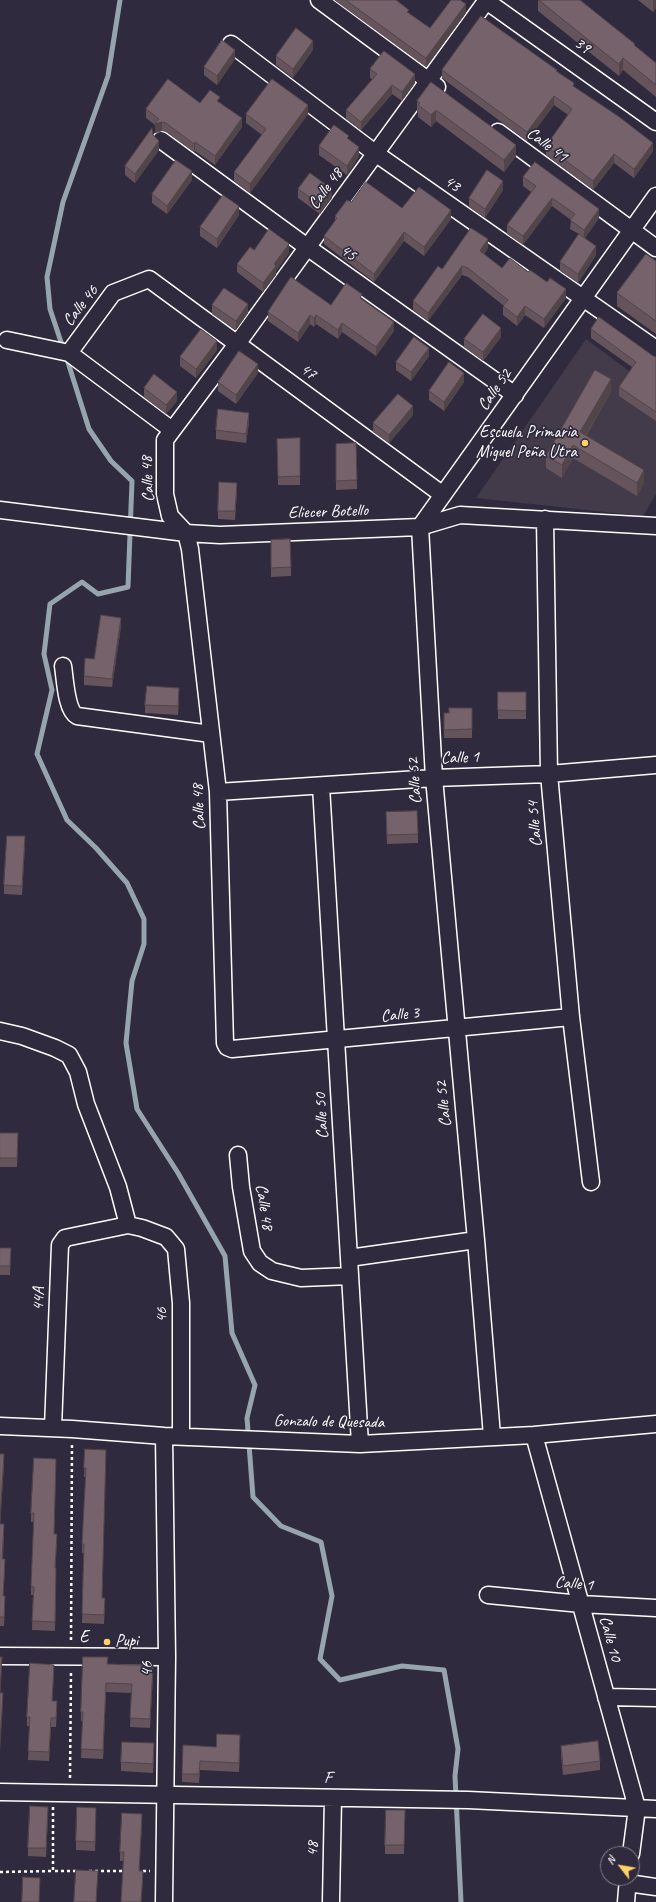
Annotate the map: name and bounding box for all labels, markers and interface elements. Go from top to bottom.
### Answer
street label: 39 [570,33,594,59]
street label: Calle 41 [522,123,572,167]
street label: Calle 48 [304,164,348,214]
street label: 43 [440,171,464,197]
street label: 45 [336,240,360,266]
street label: Calle 46 [59,282,103,330]
street label: 47 [296,359,320,385]
street label: Calle 52 [473,365,517,415]
place label: Escuela Primaria Miguel Peña Utra [476,423,577,463]
marker: Escuela Primaria Miguel Peña Utra [580,438,590,448]
street label: Calle 48 [137,455,159,503]
street label: Eliecer Botello [288,500,368,524]
street label: Calle 1 [440,747,480,769]
street label: Calle 52 [403,757,427,805]
street label: Calle 48 [188,783,210,831]
street label: Calle 54 [523,800,547,848]
street label: Calle 3 [380,1003,420,1027]
street label: Calle 52 [431,1080,457,1128]
street label: Calle 50 [311,1092,333,1140]
street label: Calle 48 [250,1183,278,1231]
street label: 44A [28,1287,50,1311]
street label: 46 [152,1307,172,1323]
street label: Gonzalo de Quesada [274,1411,384,1433]
street label: Calle 1 [554,1572,594,1596]
street label: Calle 10 [594,1614,626,1664]
street label: E [80,1628,88,1648]
place label: Pupi [115,1632,138,1652]
marker: Pupi [102,1637,112,1647]
street label: 46 [138,1661,158,1677]
street label: F [324,1768,332,1788]
street label: 48 [303,1841,323,1857]
north arrow [600,1846,640,1886]
text: N [603,1854,618,1867]

